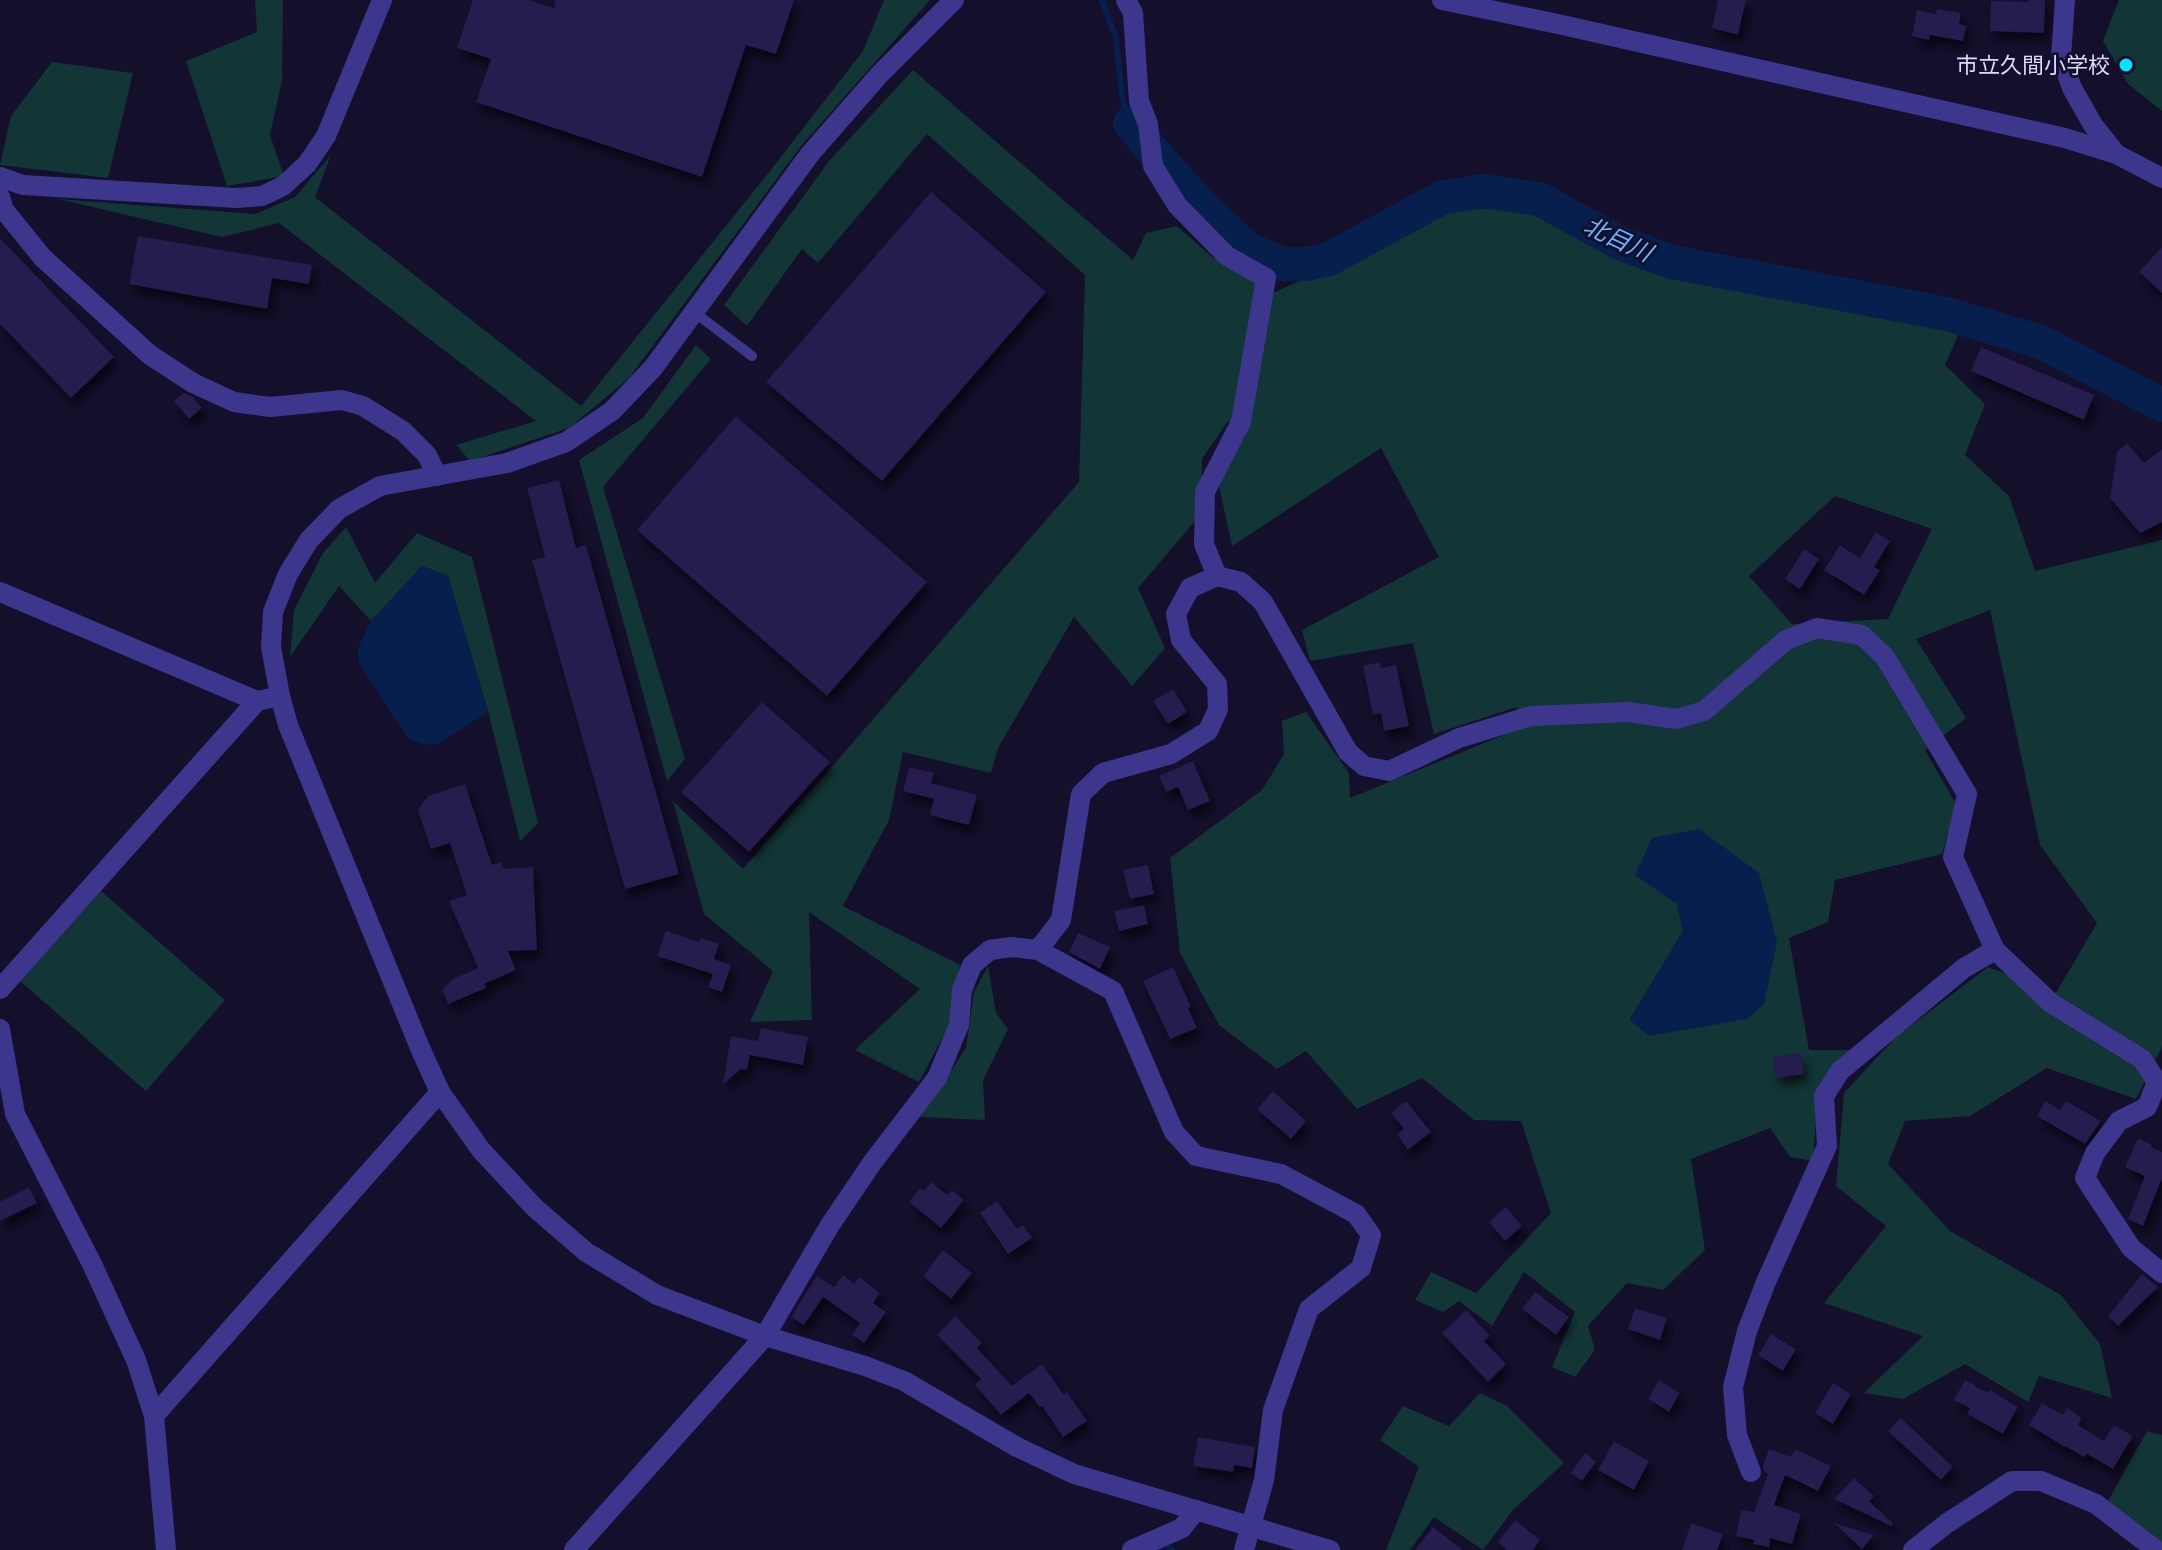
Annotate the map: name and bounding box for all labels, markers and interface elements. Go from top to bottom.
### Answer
place label: 市立久間小学校 [1956,53,2110,78]
marker: 市立久間小学校 [2117,56,2135,74]
water label: 北目川 [1580,212,1659,268]

